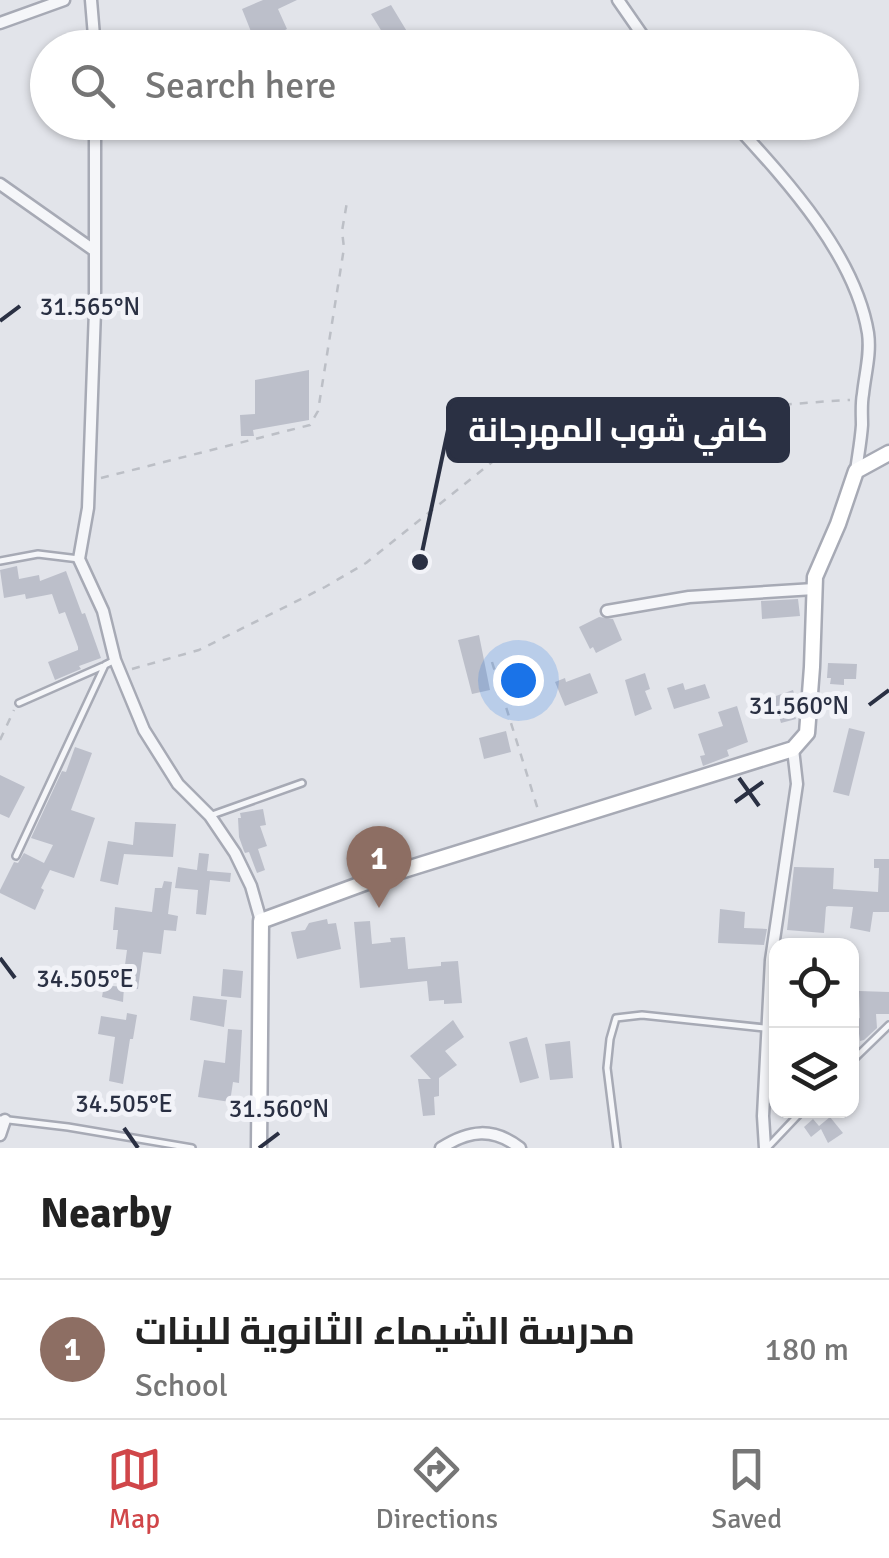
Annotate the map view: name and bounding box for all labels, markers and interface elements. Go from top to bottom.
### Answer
search box [30,30,859,140]
icon: search [65,58,120,113]
text: Search here [145,62,337,109]
text: 31.565°N [40,291,140,322]
callout: كافي شوب المهرجانة [448,399,788,461]
text: كافي شوب المهرجانة [468,411,768,456]
your location [493,655,544,706]
text: 31.560°N [749,690,849,721]
pin: 1 [346,826,412,908]
map controls [769,938,859,1118]
button: locate [769,938,859,1028]
text: 34.505°E [36,963,134,994]
button: layers [769,1028,859,1118]
text: 34.505°E [75,1088,173,1119]
text: 31.560°N [229,1093,329,1124]
text: Nearby [40,1188,172,1239]
text: مدرسة الشيماء الثانوية للبنات [135,1308,635,1355]
text: 1 [64,1330,81,1369]
text: 180 m [765,1330,849,1369]
text: School [135,1366,228,1405]
tab: Map [107,1442,162,1536]
tab: Directions [376,1442,498,1536]
tab: Saved [712,1442,782,1536]

